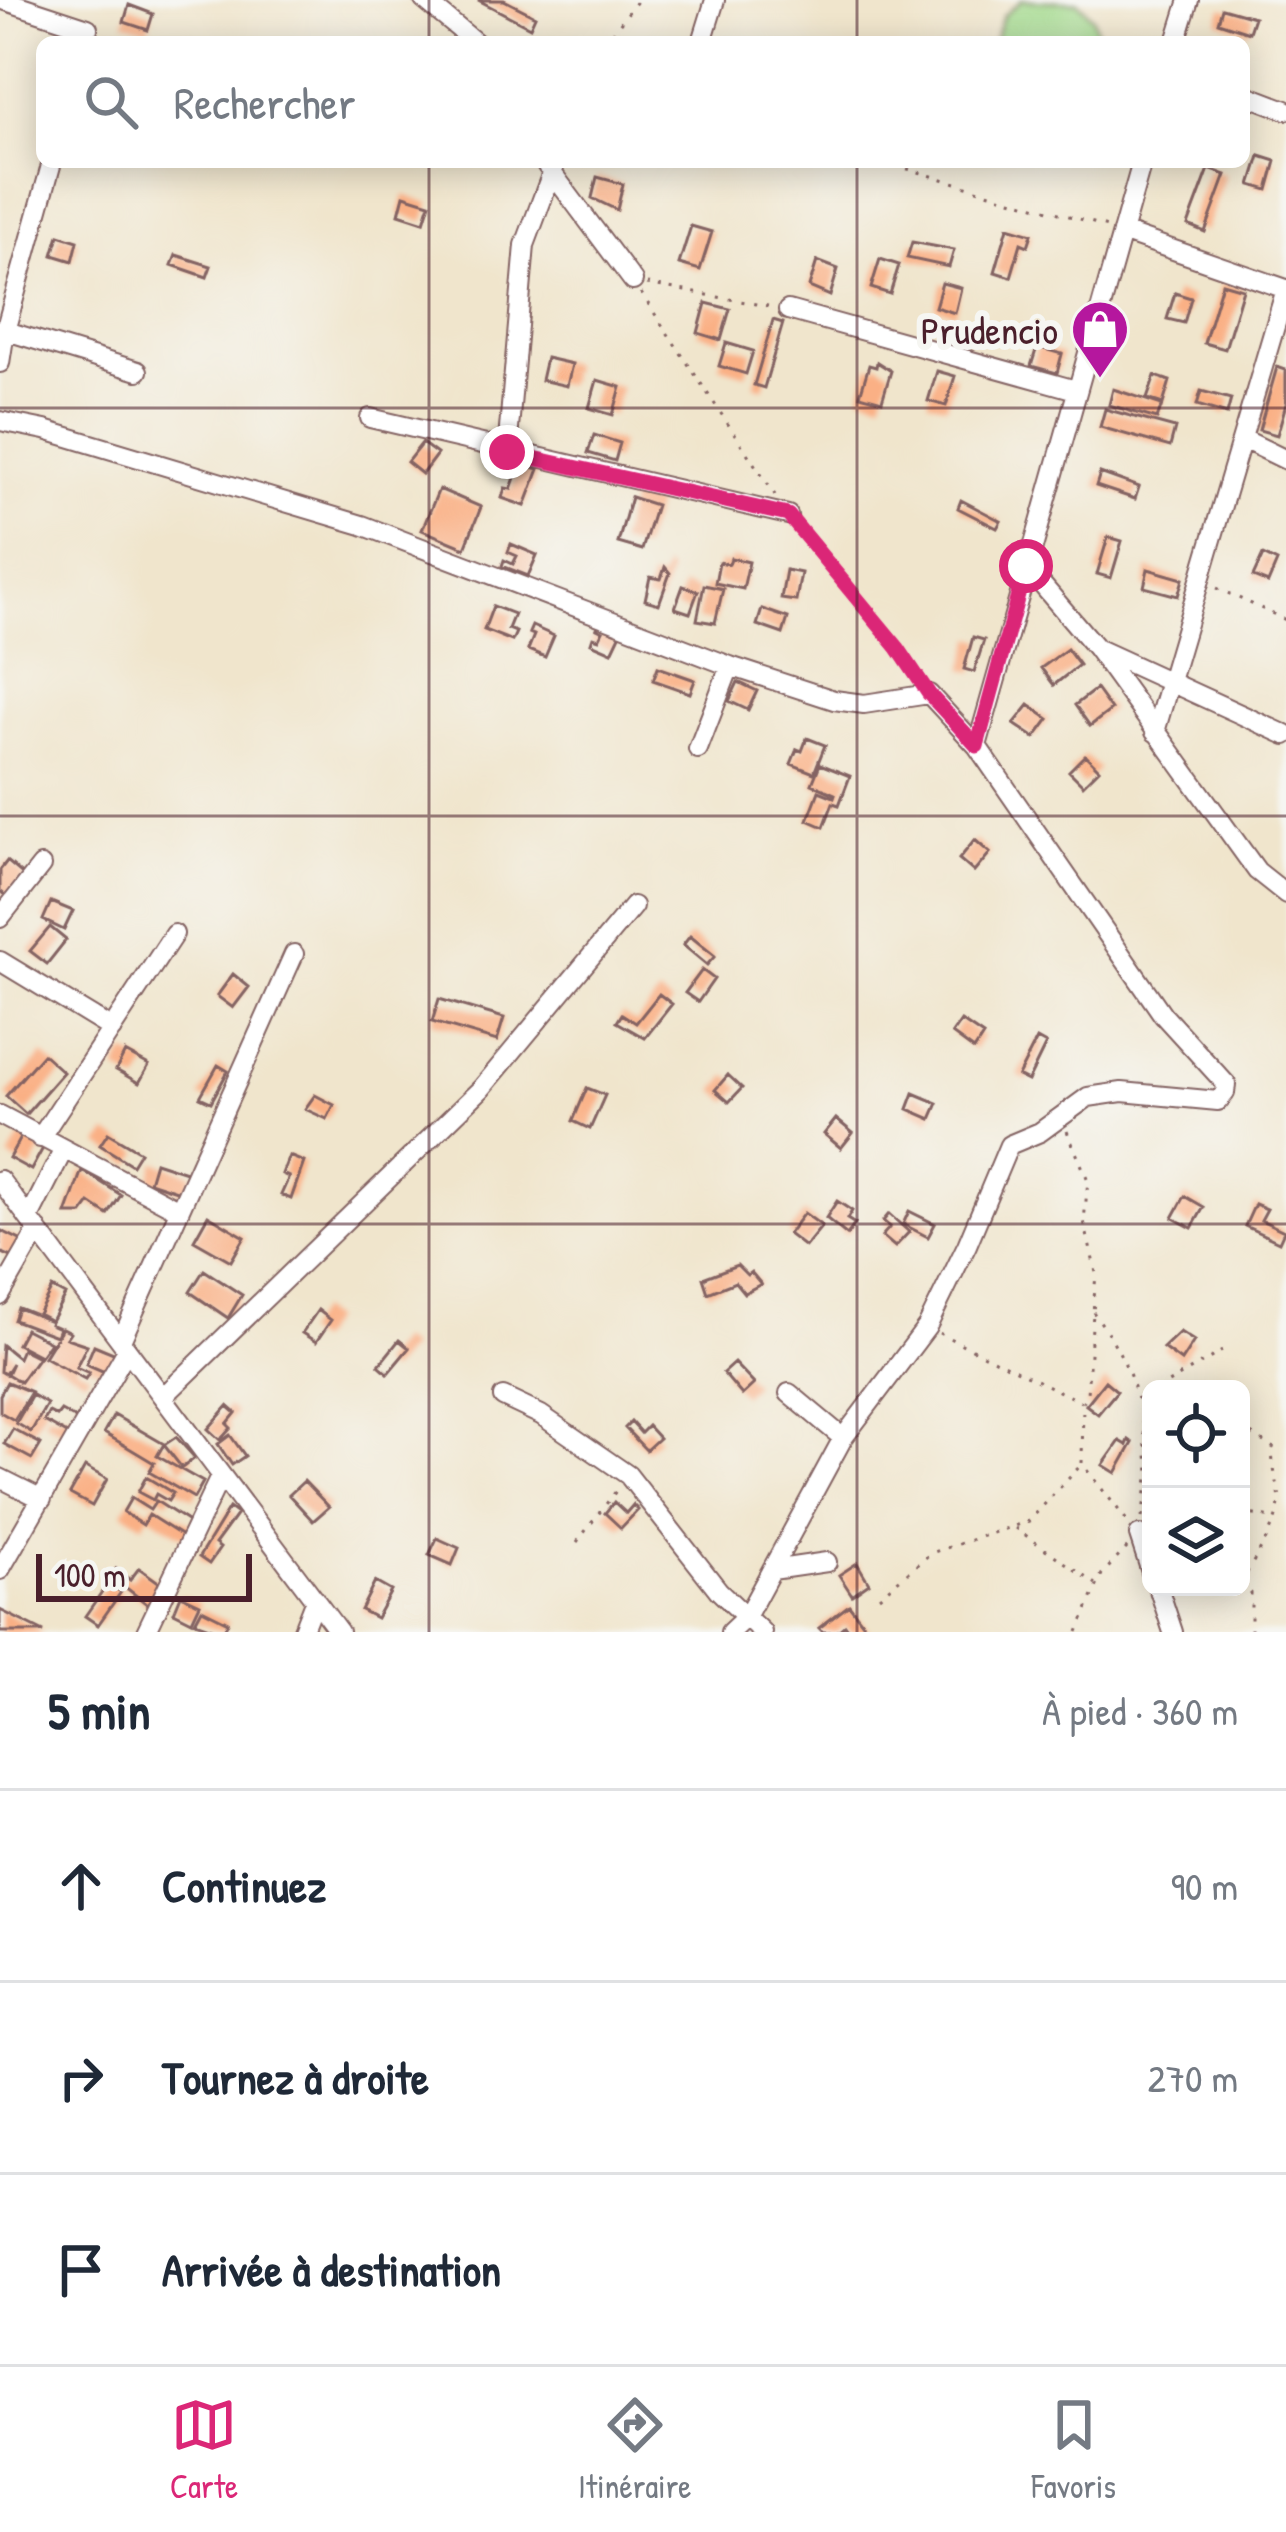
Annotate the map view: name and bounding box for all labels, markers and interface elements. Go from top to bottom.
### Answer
search box [36,36,1250,168]
icon: search [78,69,144,135]
text: Rechercher [174,72,356,133]
shop icon: Prudencio [1069,298,1131,380]
place label: Prudencio [921,303,1058,356]
route end [480,425,534,479]
route start [999,539,1053,593]
map controls [1142,1380,1250,1596]
button: locate [1142,1380,1250,1488]
button: layers [1142,1488,1250,1596]
scale bar [36,1548,252,1601]
text: 100 m [54,1553,126,1597]
text: 5 min [48,1676,150,1745]
text: À pied · 360 m [1042,1684,1238,1737]
icon: ahead [48,1853,114,1919]
text: Continuez [162,1855,326,1916]
text: 90 m [1171,1859,1238,1912]
icon: right [48,2045,114,2111]
text: Tournez à droite [162,2047,429,2108]
text: 270 m [1147,2051,1238,2104]
icon: arrive [48,2237,114,2303]
text: Arrivée à destination [162,2239,501,2300]
tab: Carte [170,2392,238,2508]
tab: Itinéraire [578,2392,692,2508]
tab: Favoris [1031,2392,1116,2508]

